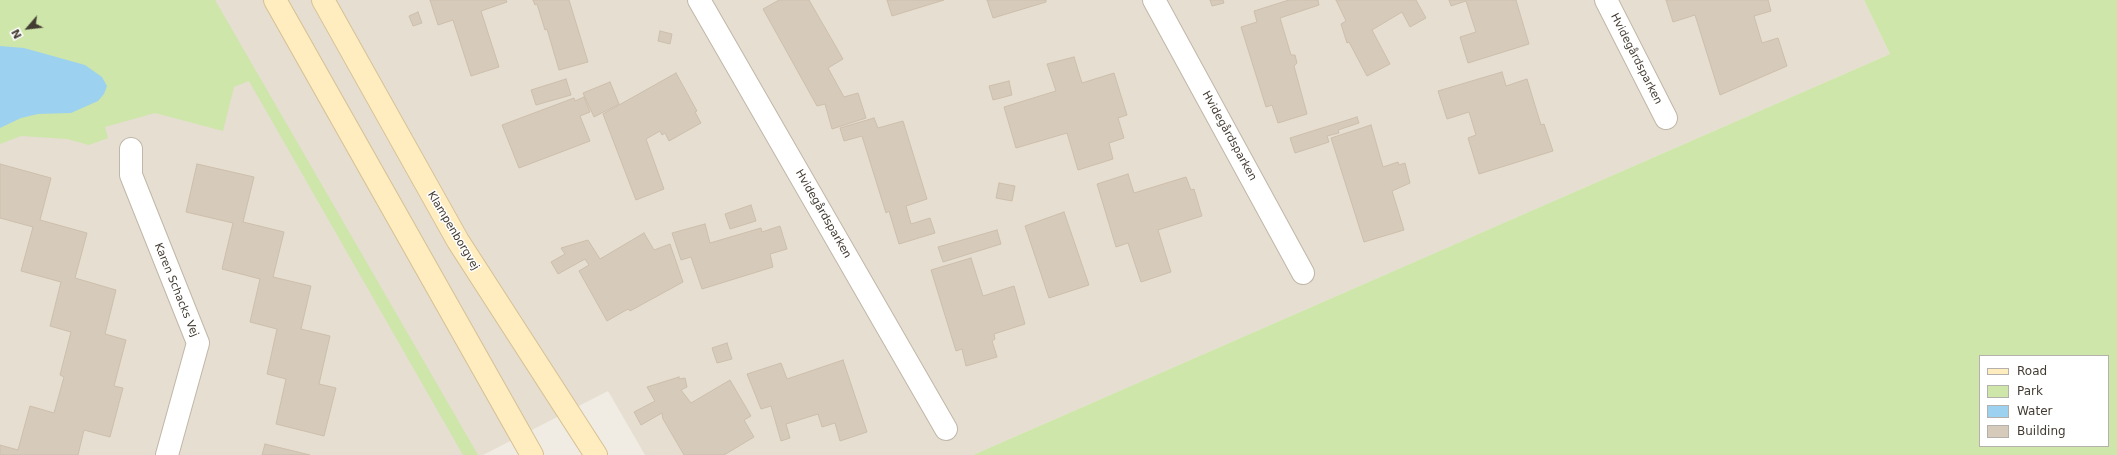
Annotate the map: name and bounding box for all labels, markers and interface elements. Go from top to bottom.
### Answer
north arrow [8,8,48,48]
street label: Hvidegårdsparken [1607,11,1665,107]
text: N [9,27,25,41]
street label: Hvidegårdsparken [1199,89,1259,183]
street label: Hvidegårdsparken [792,167,854,261]
street label: Klampenborgvej [424,189,482,273]
street label: Karen Schacks Vej [151,241,201,339]
legend [1979,355,2109,447]
text: Road [2017,364,2047,378]
text: Park [2017,384,2043,398]
text: Water [2017,404,2052,418]
text: Building [2017,424,2066,438]

